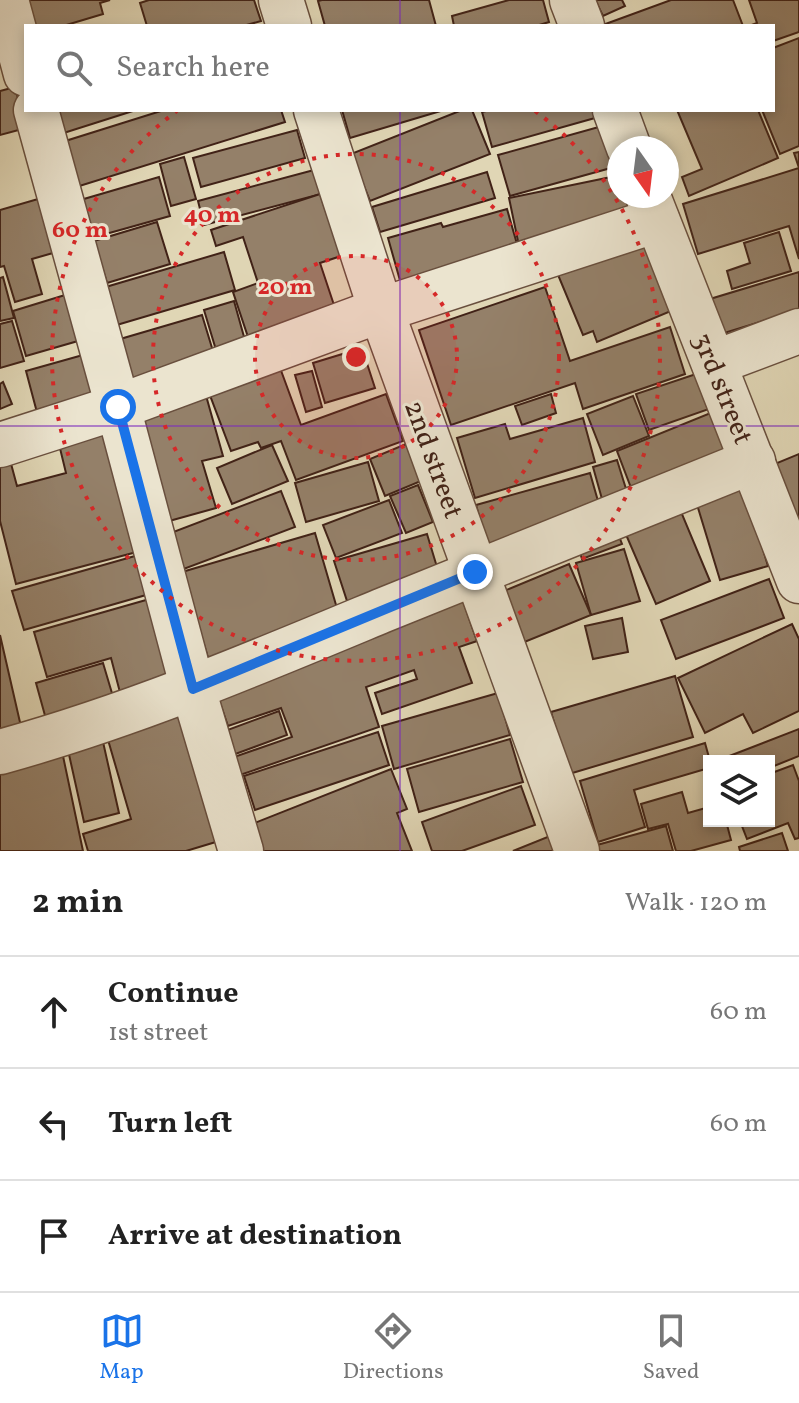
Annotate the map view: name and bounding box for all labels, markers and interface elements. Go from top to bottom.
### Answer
search box [24,24,775,112]
icon: search [52,46,96,90]
text: Search here [116,47,270,89]
north arrow [607,136,679,208]
text: 40 m [184,199,240,233]
text: 60 m [52,214,108,248]
text: 20 m [257,271,313,305]
street label: 3rd street [682,327,762,451]
centre of rings [342,343,370,371]
route start [100,389,136,425]
street label: 2nd street [393,395,472,524]
route end [457,554,493,590]
map controls [703,755,775,827]
button: layers [703,755,775,827]
text: 2 min [32,880,124,927]
text: Walk · 120 m [625,885,767,921]
text: Continue [108,973,239,1015]
icon: ahead [32,990,76,1034]
text: 60 m [710,994,767,1030]
text: 1st street [108,1015,208,1051]
icon: left [32,1102,76,1146]
text: Turn left [108,1103,232,1145]
text: 60 m [710,1106,767,1142]
icon: arrive [32,1214,76,1258]
text: Arrive at destination [108,1215,402,1257]
tab: Map [100,1309,144,1388]
tab: Directions [343,1309,444,1388]
tab: Saved [643,1309,699,1388]

